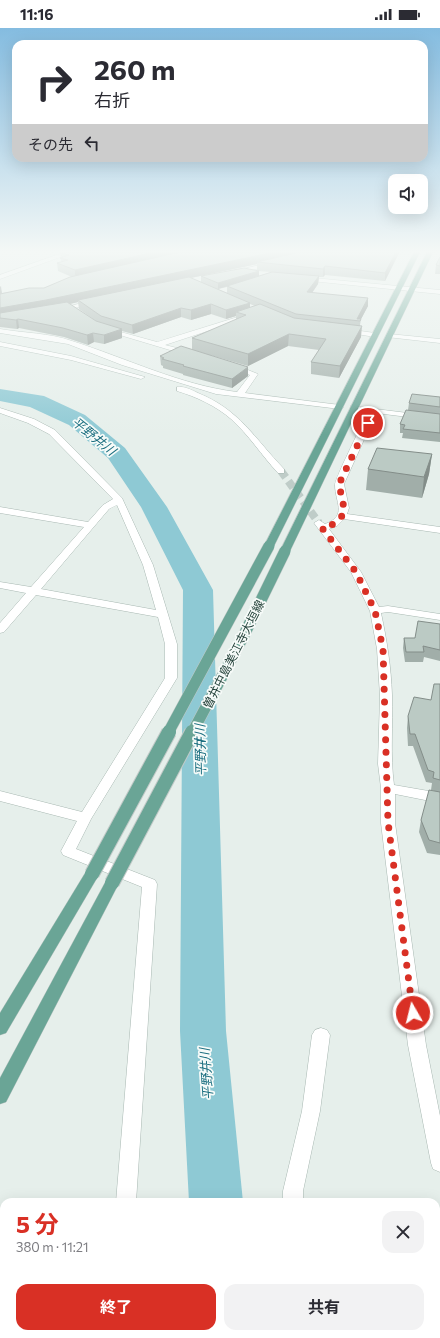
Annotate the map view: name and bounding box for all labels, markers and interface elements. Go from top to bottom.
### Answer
text: 11:16 [20,5,54,23]
text: 260 m [94,52,175,86]
icon: right [28,56,80,108]
text: 右折 [94,89,130,111]
icon: left [81,132,103,154]
text: その先 [28,135,73,153]
map controls [388,174,428,214]
button: sound [388,174,428,214]
pin [351,406,385,440]
icon: arrive [357,412,379,434]
water label: 平野井川 [69,413,121,460]
street label: 曽井中島美江寺大垣線 [200,597,266,711]
water label: 平野井川 [192,722,208,776]
position arrow [392,992,434,1034]
water label: 平野井川 [196,1046,216,1101]
text: 5 分 [16,1209,59,1238]
button: close [382,1211,424,1253]
text: 380 m · 11:21 [16,1239,89,1255]
button: 終了 [16,1284,216,1330]
button: 共有 [224,1284,424,1330]

